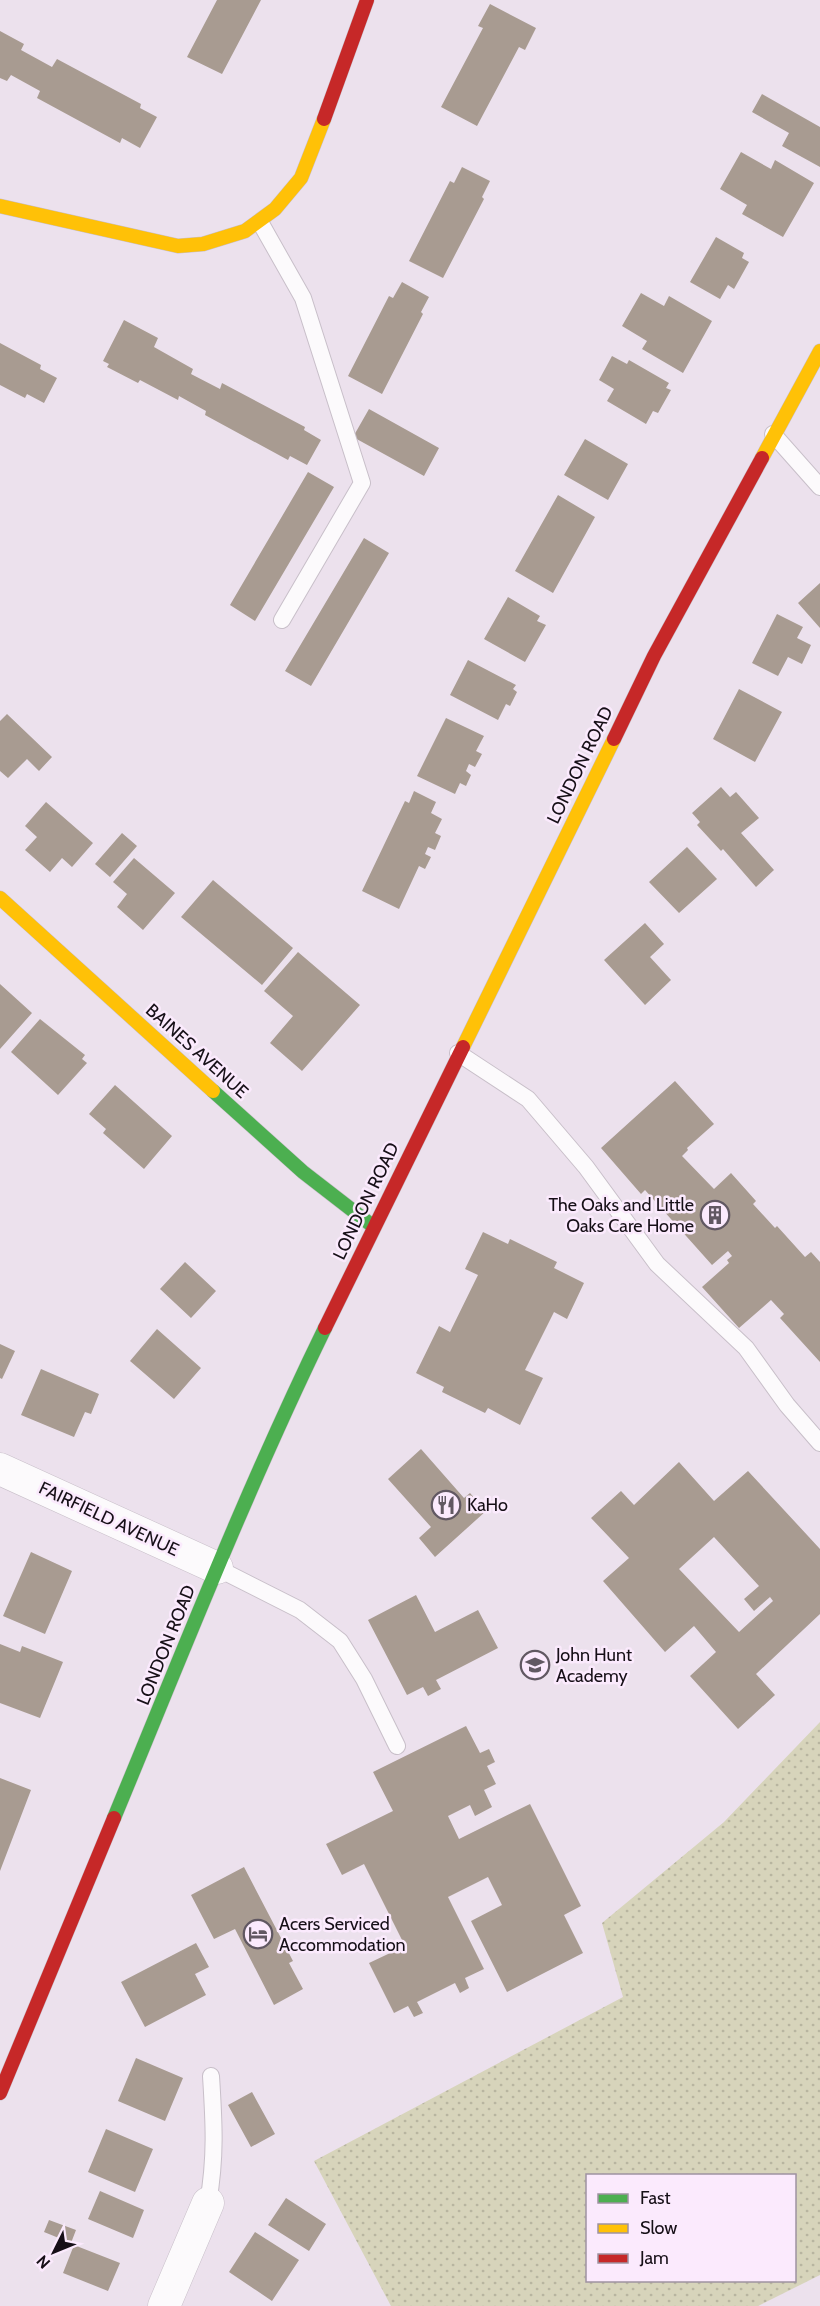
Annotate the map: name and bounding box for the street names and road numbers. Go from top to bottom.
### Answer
street label: LONDON ROAD [542,703,618,827]
street label: BAINES AVENUE [141,999,253,1103]
street label: LONDON ROAD [328,1139,404,1263]
street label: FAIRFIELD AVENUE [35,1477,183,1561]
street label: LONDON ROAD [132,1582,200,1708]

